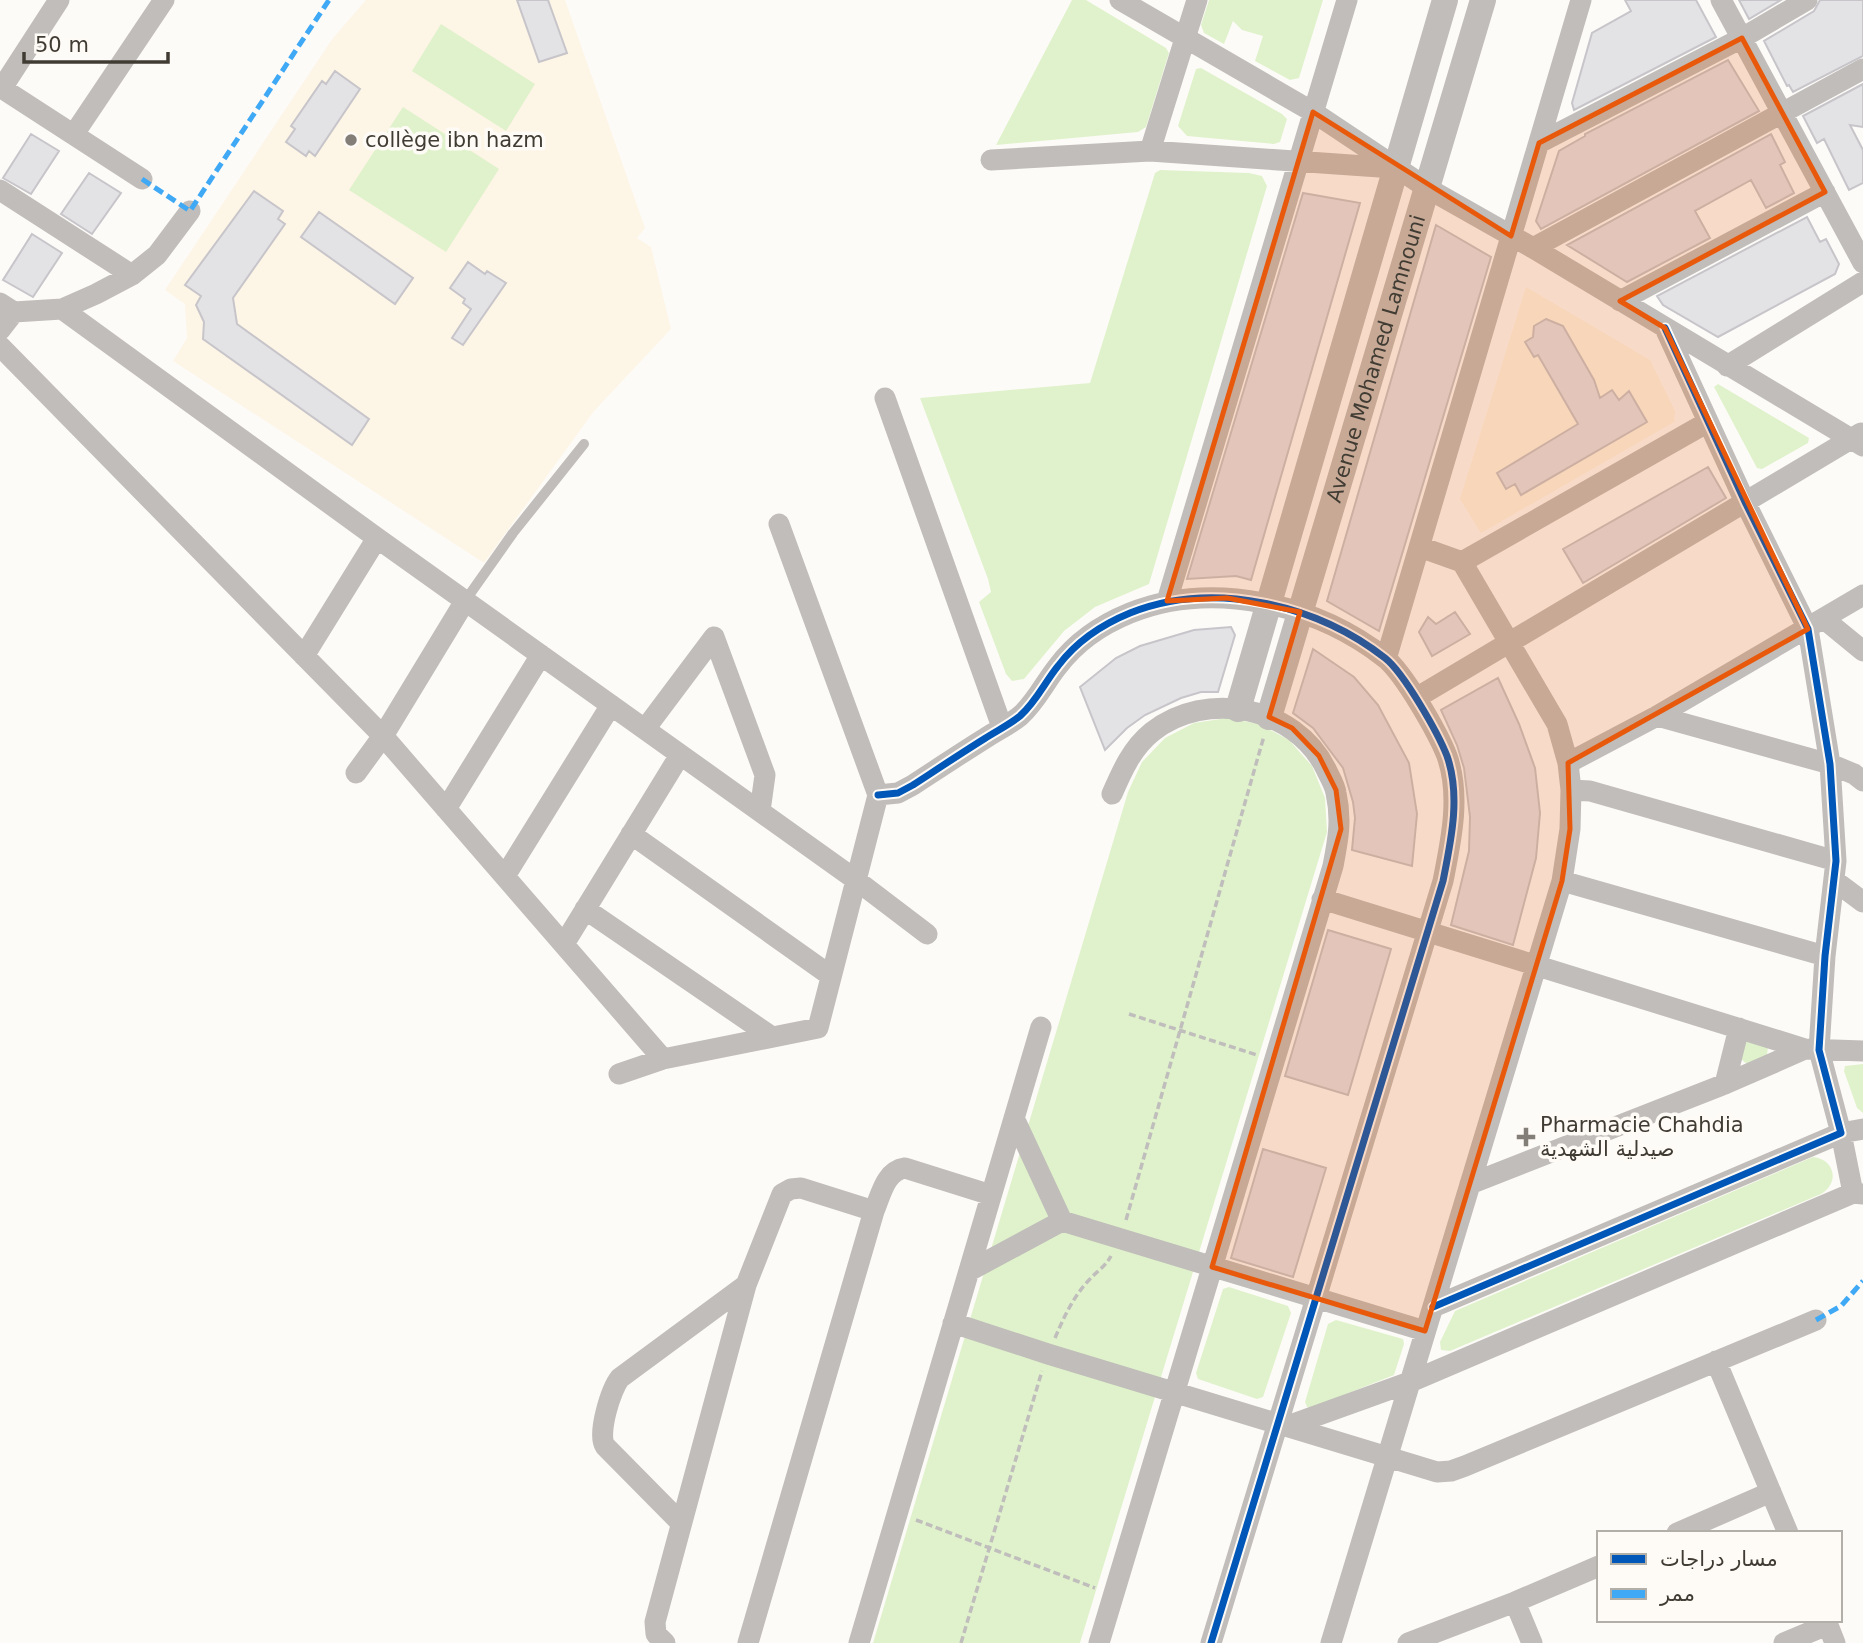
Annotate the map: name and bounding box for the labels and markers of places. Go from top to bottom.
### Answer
place label: collège ibn hazm [365,128,544,152]
marker: collège ibn hazm [343,132,359,148]
place label: Pharmacie Chahdia صيدلية الشهدية [1540,1113,1744,1161]
marker: Pharmacie Chahdia صيدلية الشهدية [1518,1129,1534,1145]

